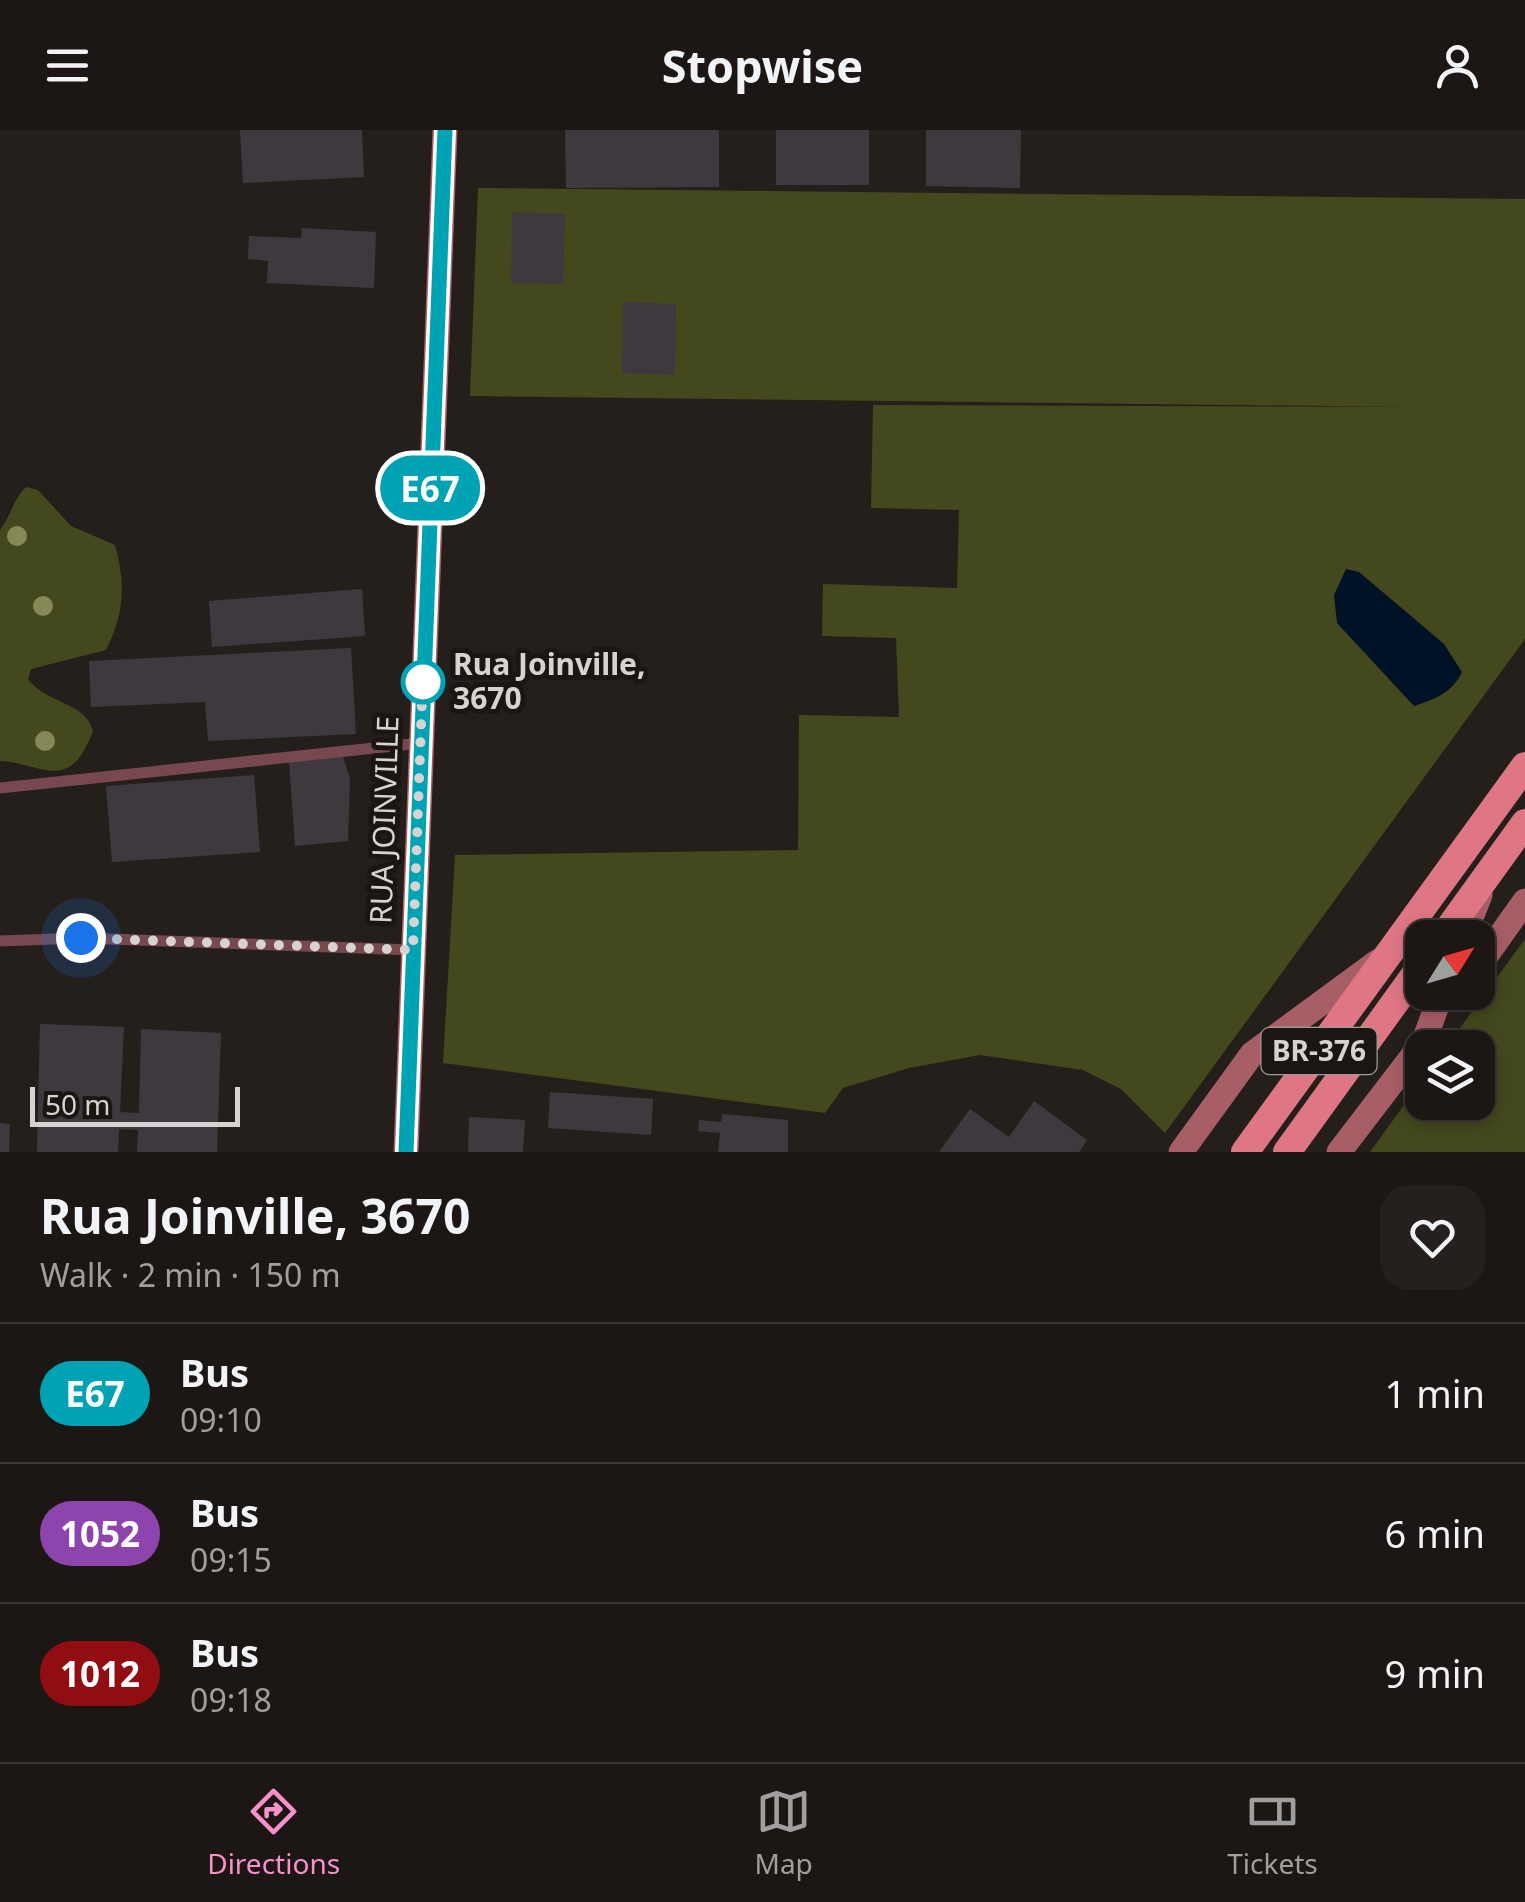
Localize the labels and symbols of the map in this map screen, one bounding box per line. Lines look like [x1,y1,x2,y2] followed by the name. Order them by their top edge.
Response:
[372,456,488,520] line badge: E67
[453,643,646,718] place label: Rua Joinville, 3670
[402,661,444,703] marker: Rua Joinville, 3670
[359,715,408,925] street label: RUA JOINVILLE
[56,913,106,963] your location
[1405,920,1495,1010] north arrow
[1262,1028,1376,1074] road number: BR-376
[30,1082,240,1126] scale bar

